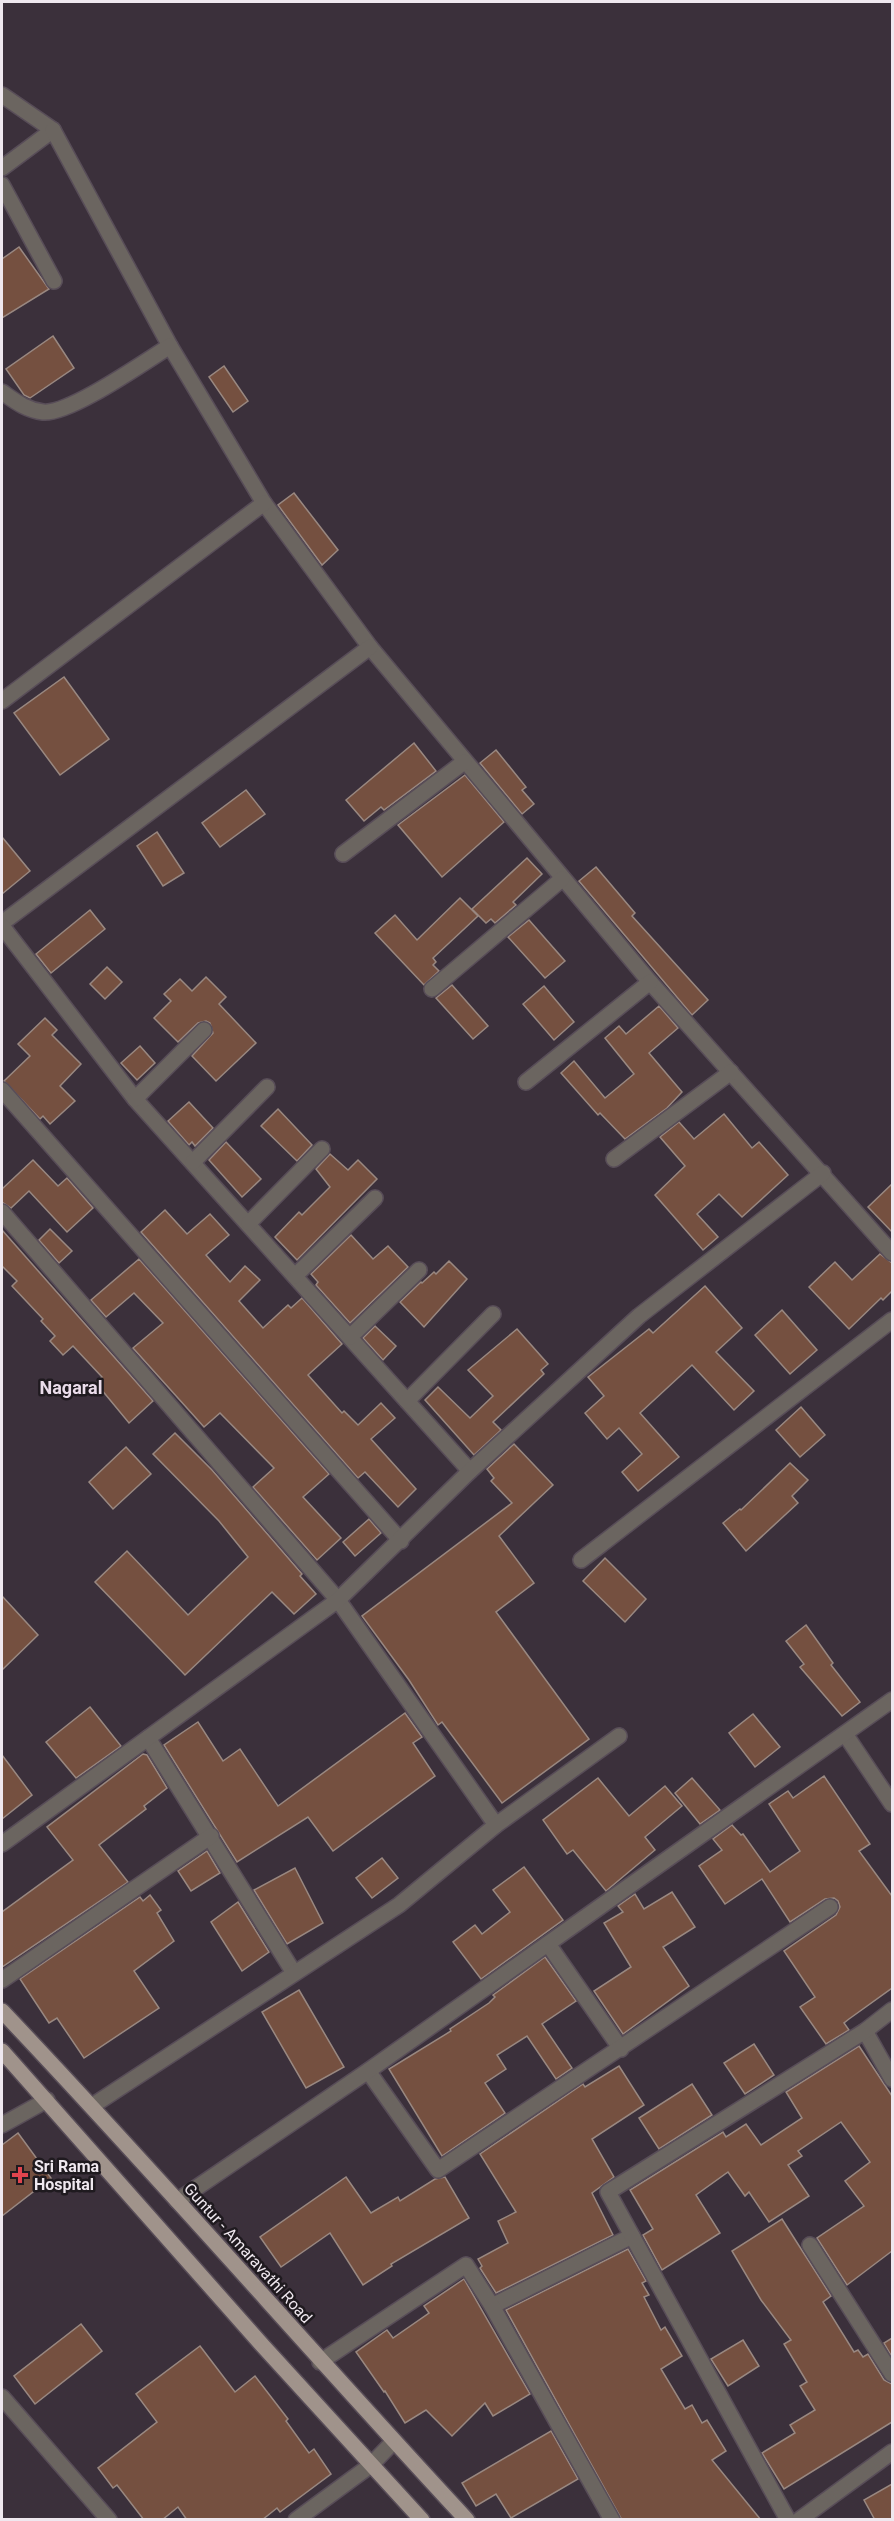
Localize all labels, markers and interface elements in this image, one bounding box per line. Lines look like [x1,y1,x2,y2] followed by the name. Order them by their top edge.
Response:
[40,1377,102,1398] district label: Nagaral
[34,2157,100,2194] place label: Sri Rama Hospital
[11,2166,29,2184] marker: Sri Rama Hospital
[180,2179,316,2327] street label: Guntur - Amaravathi Road

